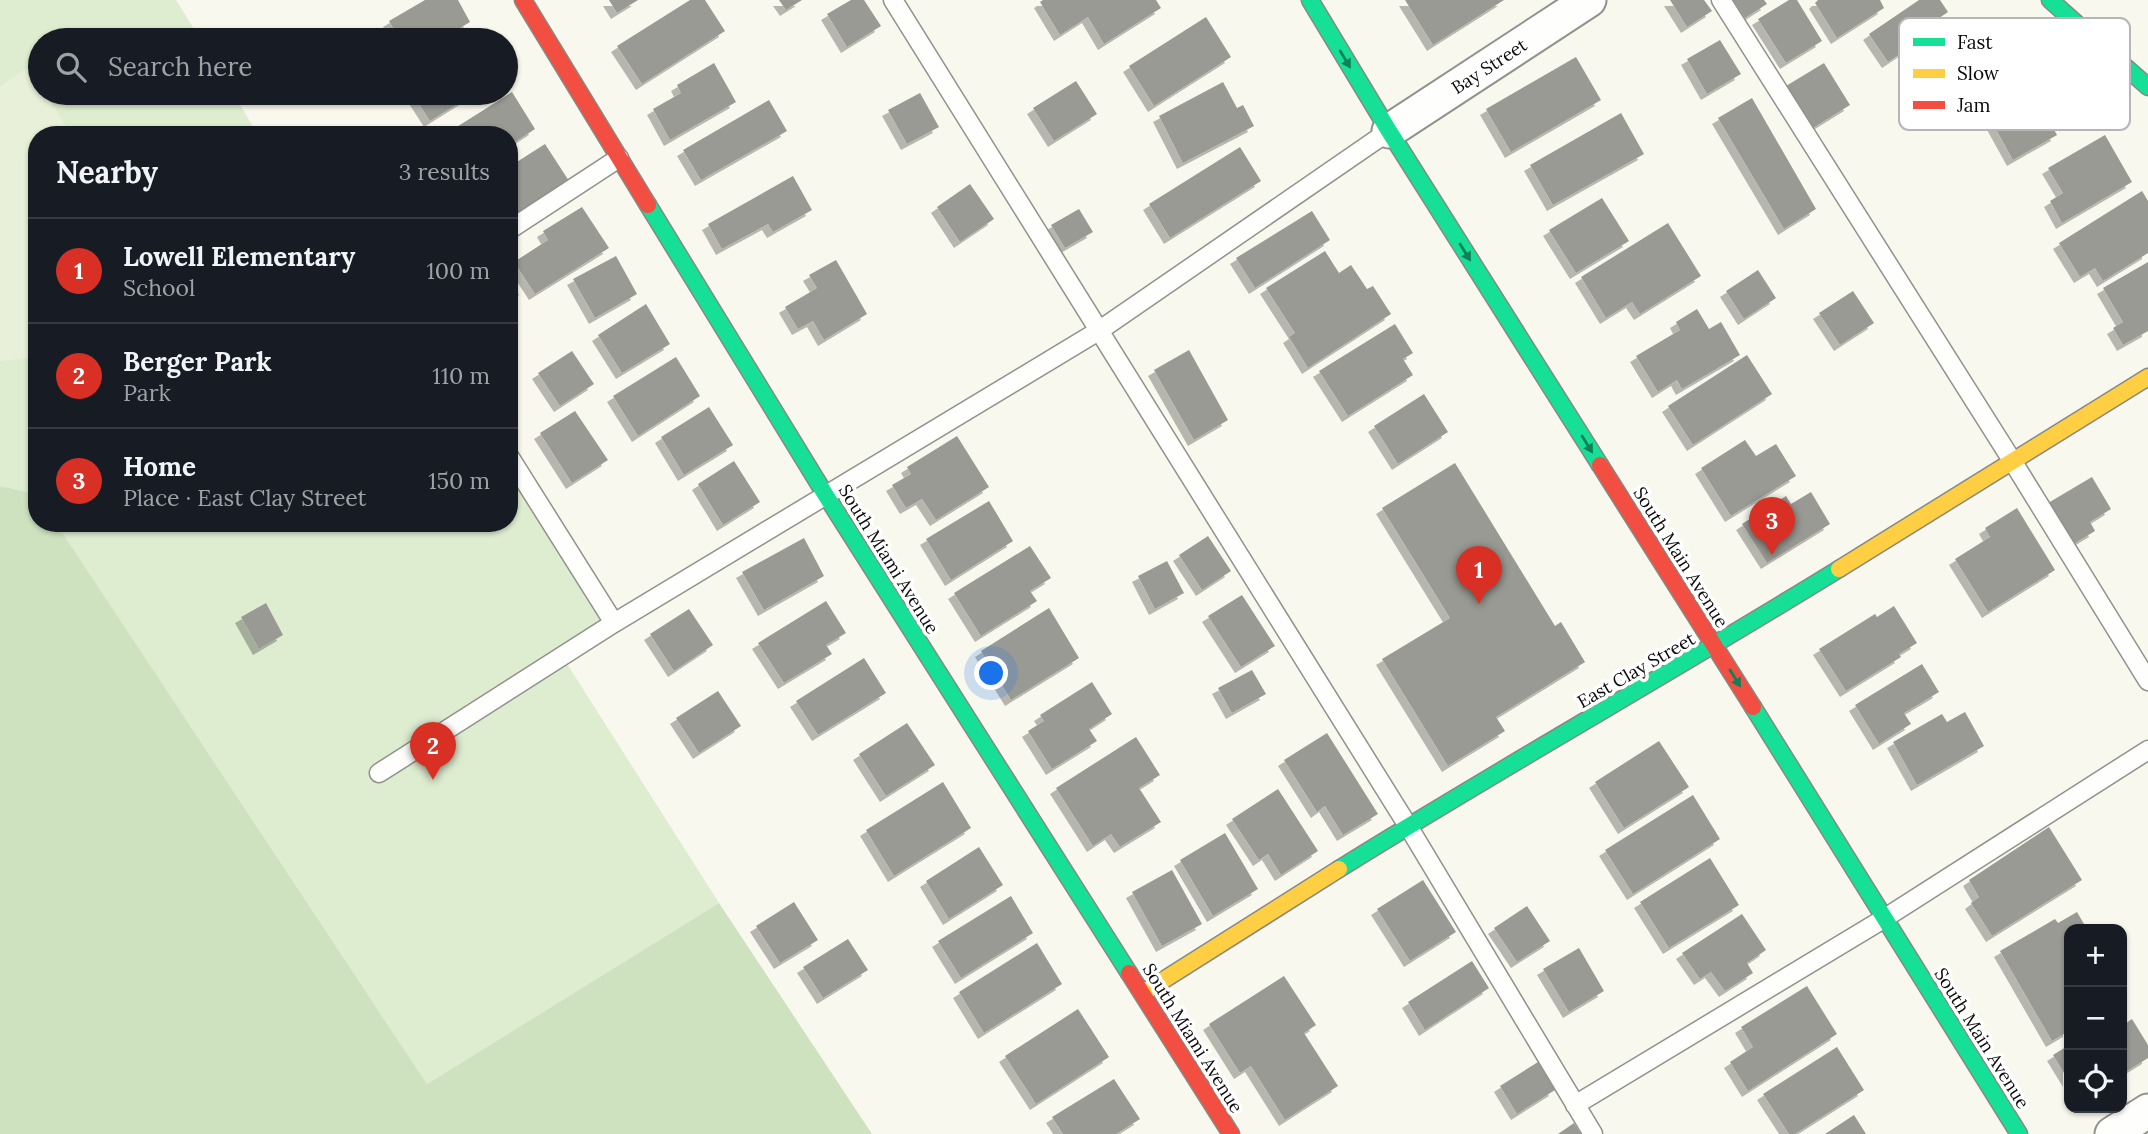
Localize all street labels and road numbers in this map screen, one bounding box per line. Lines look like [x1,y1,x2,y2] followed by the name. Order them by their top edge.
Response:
[1447,33,1531,99] street label: Bay Street
[834,480,944,638] street label: South Miami Avenue
[1628,482,1734,632] street label: South Main Avenue
[1573,627,1699,713] street label: East Clay Street
[1138,959,1248,1117] street label: South Miami Avenue
[1929,963,2035,1113] street label: South Main Avenue

